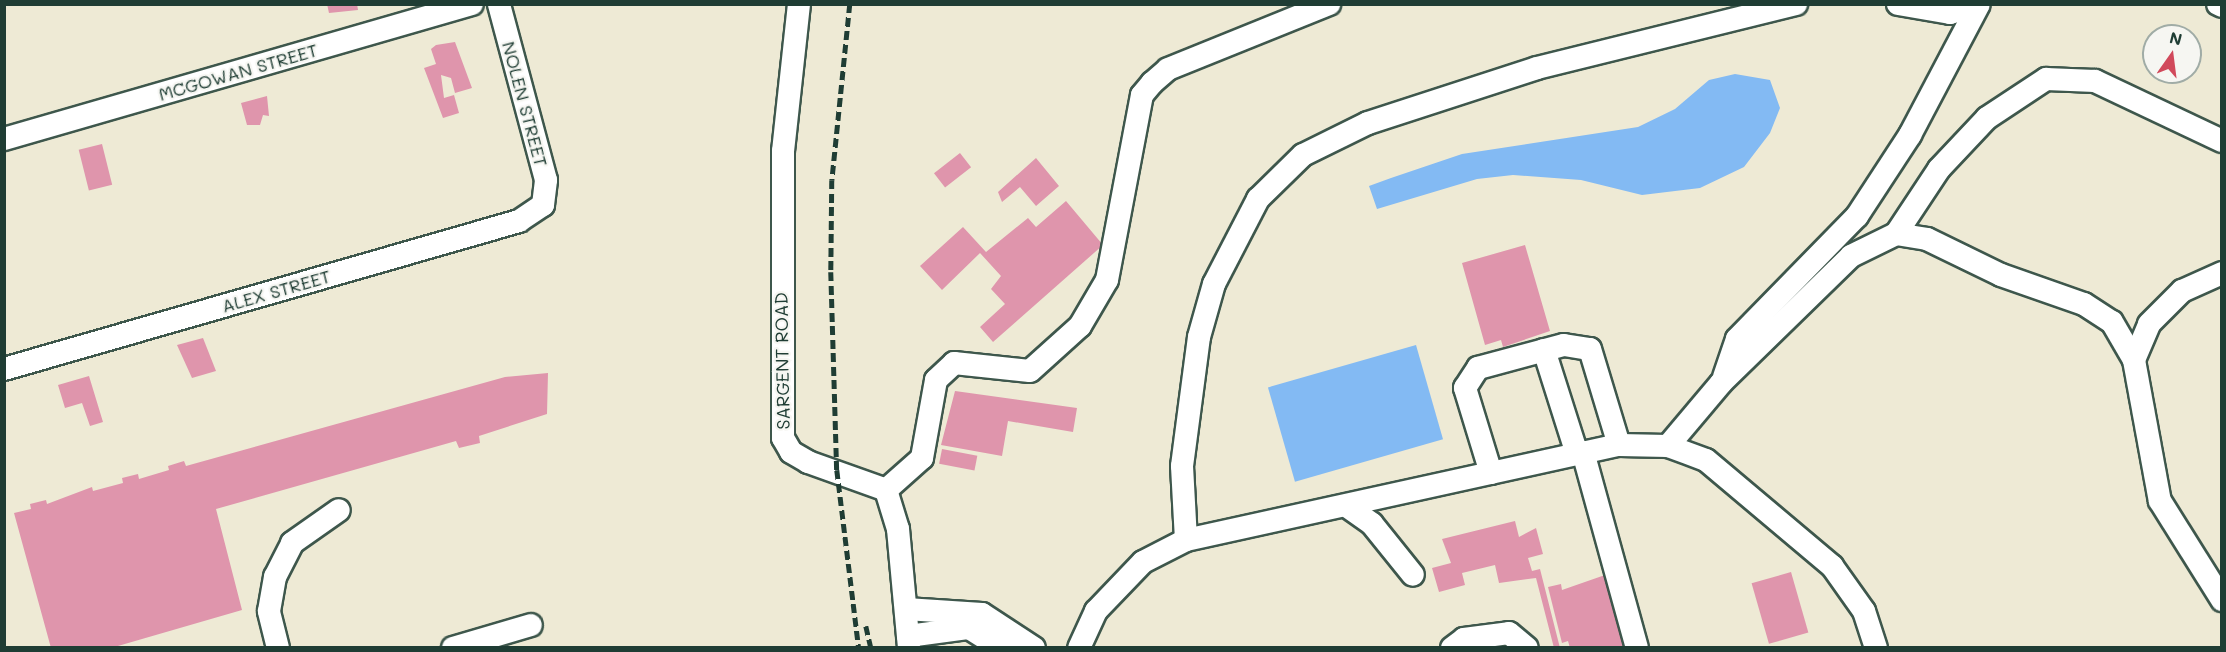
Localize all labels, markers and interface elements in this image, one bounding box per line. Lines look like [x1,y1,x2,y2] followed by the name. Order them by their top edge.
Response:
[2142,24,2202,84] north arrow
[2168,26,2184,50] text: N
[156,39,320,105] street label: MCGOWAN STREET
[498,39,552,169] street label: NOLEN STREET
[219,265,333,317] street label: ALEX STREET
[770,292,794,430] street label: SARGENT ROAD

